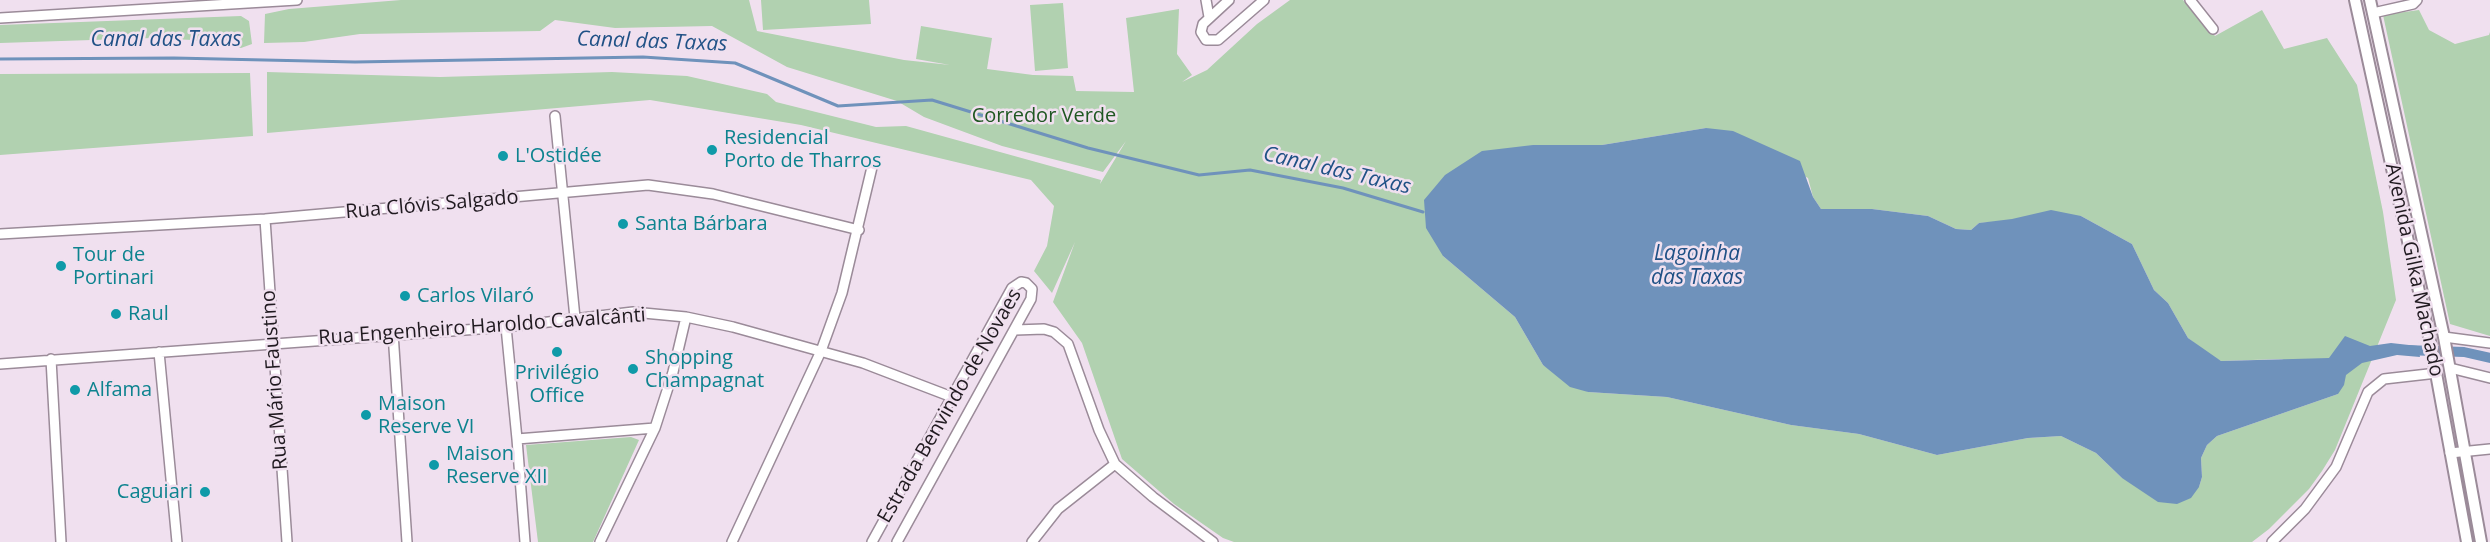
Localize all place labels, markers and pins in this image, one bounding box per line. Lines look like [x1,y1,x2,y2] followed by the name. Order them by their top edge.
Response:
[724,126,882,173] place label: Residencial Porto de Tharros
[705,143,719,157] marker: Residencial Porto de Tharros
[515,144,602,168] place label: L'Ostidée
[496,149,510,163] marker: L'Ostidée
[635,212,768,236] place label: Santa Bárbara
[616,217,630,231] marker: Santa Bárbara
[73,243,154,290] place label: Tour de Portinari
[54,259,68,273] marker: Tour de Portinari
[417,284,534,308] place label: Carlos Vilaró
[398,289,412,303] marker: Carlos Vilaró
[128,302,169,326] place label: Raul
[109,307,123,321] marker: Raul
[550,345,564,359] marker: Privilégio Office
[645,346,764,393] place label: Shopping Champagnat
[515,361,599,408] place label: Privilégio Office
[626,362,640,376] marker: Shopping Champagnat
[87,378,152,402] place label: Alfama
[68,383,82,397] marker: Alfama
[378,392,474,439] place label: Maison Reserve VI
[359,408,373,422] marker: Maison Reserve VI
[446,442,548,489] place label: Maison Reserve XII
[427,458,441,472] marker: Maison Reserve XII
[117,480,193,504] place label: Caguiari
[198,485,212,499] marker: Caguiari

